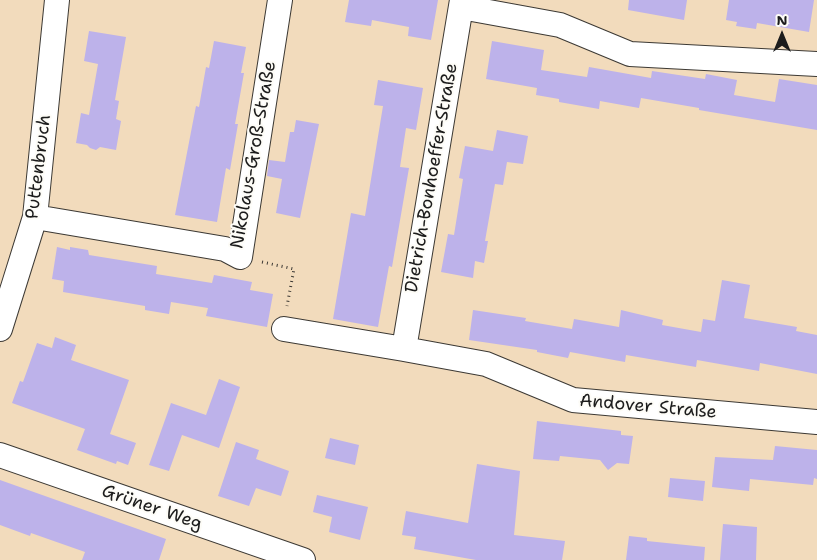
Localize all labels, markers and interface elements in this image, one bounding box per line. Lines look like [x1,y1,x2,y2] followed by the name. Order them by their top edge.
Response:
[757,10,807,60] north arrow
[776,11,788,29] text: N
[227,59,281,251] street label: Nikolaus-Groß-Straße
[401,61,463,295] street label: Dietrich-Bonhoeffer-Straße
[22,114,56,220] street label: Puttenbruch
[578,390,718,424] street label: Andover Straße
[99,481,205,535] street label: Grüner Weg

